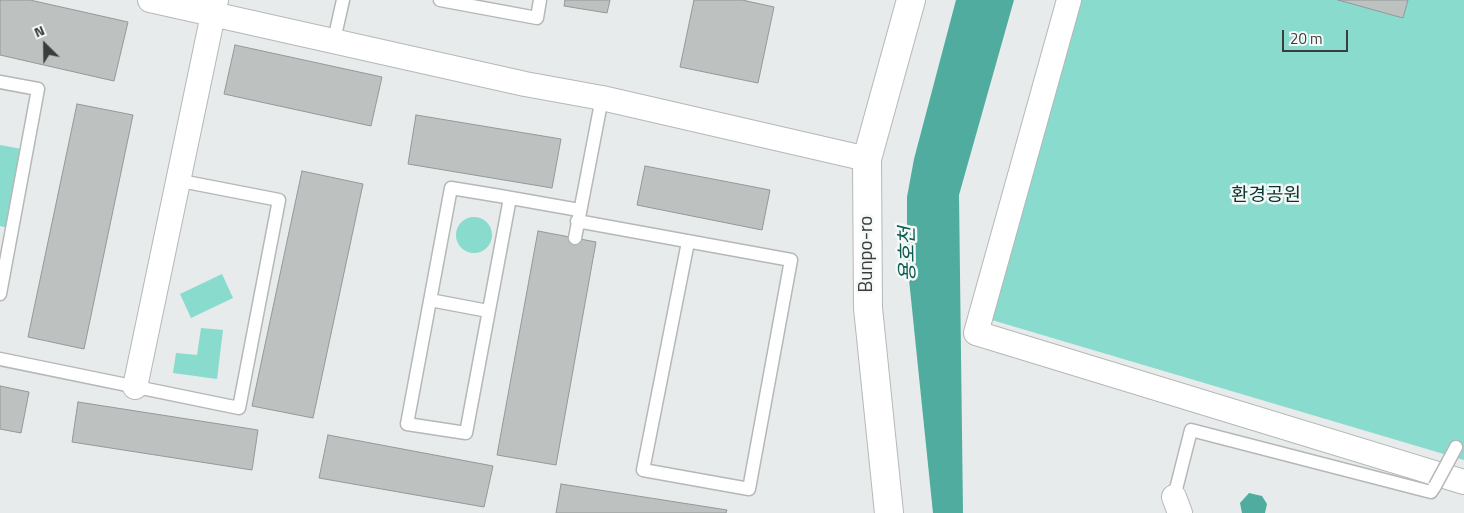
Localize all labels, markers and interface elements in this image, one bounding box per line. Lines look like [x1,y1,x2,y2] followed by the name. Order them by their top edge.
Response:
[30,19,48,42] text: N
[20,20,70,70] north arrow
[1284,20,1350,52] scale bar
[1290,27,1323,50] text: 20 m
[1231,185,1301,207] park label: 환경공원
[856,216,878,292] street label: Bunpo-ro
[897,226,921,282] water label: 용호천

